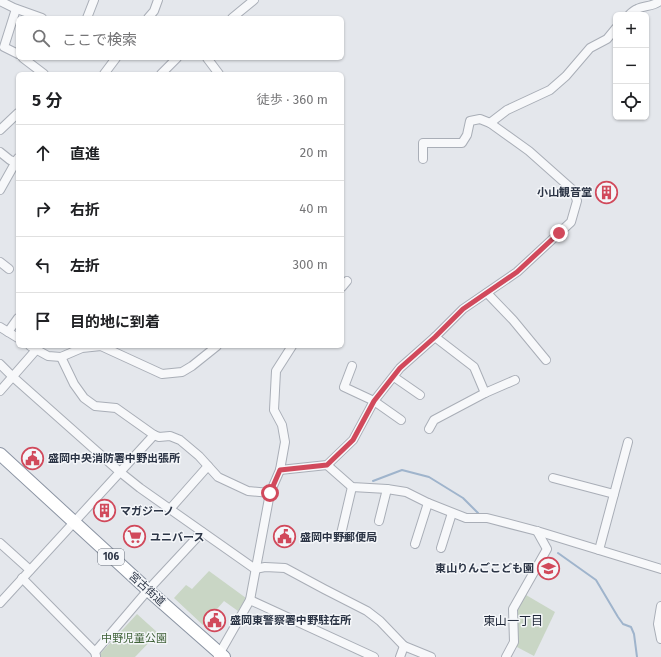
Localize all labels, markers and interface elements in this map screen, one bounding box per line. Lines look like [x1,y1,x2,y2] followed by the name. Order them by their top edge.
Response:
[613,12,649,120] map controls
[613,12,649,48] button: +
[16,16,344,60] search box
[30,27,52,49] icon: search
[62,31,137,49] text: ここで検索
[613,48,649,84] button: −
[613,84,649,120] button: locate
[32,90,62,111] text: 5 分
[257,92,328,107] text: 徒歩 · 360 m
[32,142,54,164] icon: ahead
[70,145,100,163] text: 直進
[300,145,328,160] text: 20 m
[594,179,620,205] building icon: 小山観音堂
[537,186,592,199] place label: 小山観音堂
[32,198,54,220] icon: right
[70,201,100,219] text: 右折
[299,201,328,216] text: 40 m
[550,224,568,242] route end
[32,254,54,276] icon: left
[70,257,100,275] text: 左折
[292,257,328,272] text: 300 m
[32,310,54,332] icon: arrive
[70,313,160,331] text: 目的地に到着
[19,445,45,471] public building icon: 盛岡中央消防署中野出張所
[48,452,180,465] place label: 盛岡中央消防署中野出張所
[261,484,279,502] route start
[91,498,117,524] building icon: マガジーノ
[120,505,174,518] place label: マガジーノ
[122,524,148,550] supermarket icon: ユニバース
[271,524,297,550] public building icon: 盛岡中野郵便局
[150,531,204,544] place label: ユニバース
[300,531,377,544] place label: 盛岡中野郵便局
[98,549,124,565] road number: 106
[536,555,562,581] school or university icon: 東山りんごこども園
[435,562,534,575] place label: 東山りんごこども園
[126,569,168,609] street label: 宮古街道
[201,607,227,633] public building icon: 盛岡東警察署中野駐在所
[230,614,351,627] place label: 盛岡東警察署中野駐在所
[483,614,543,628] district label: 東山一丁目
[101,632,167,645] park label: 中野児童公園

